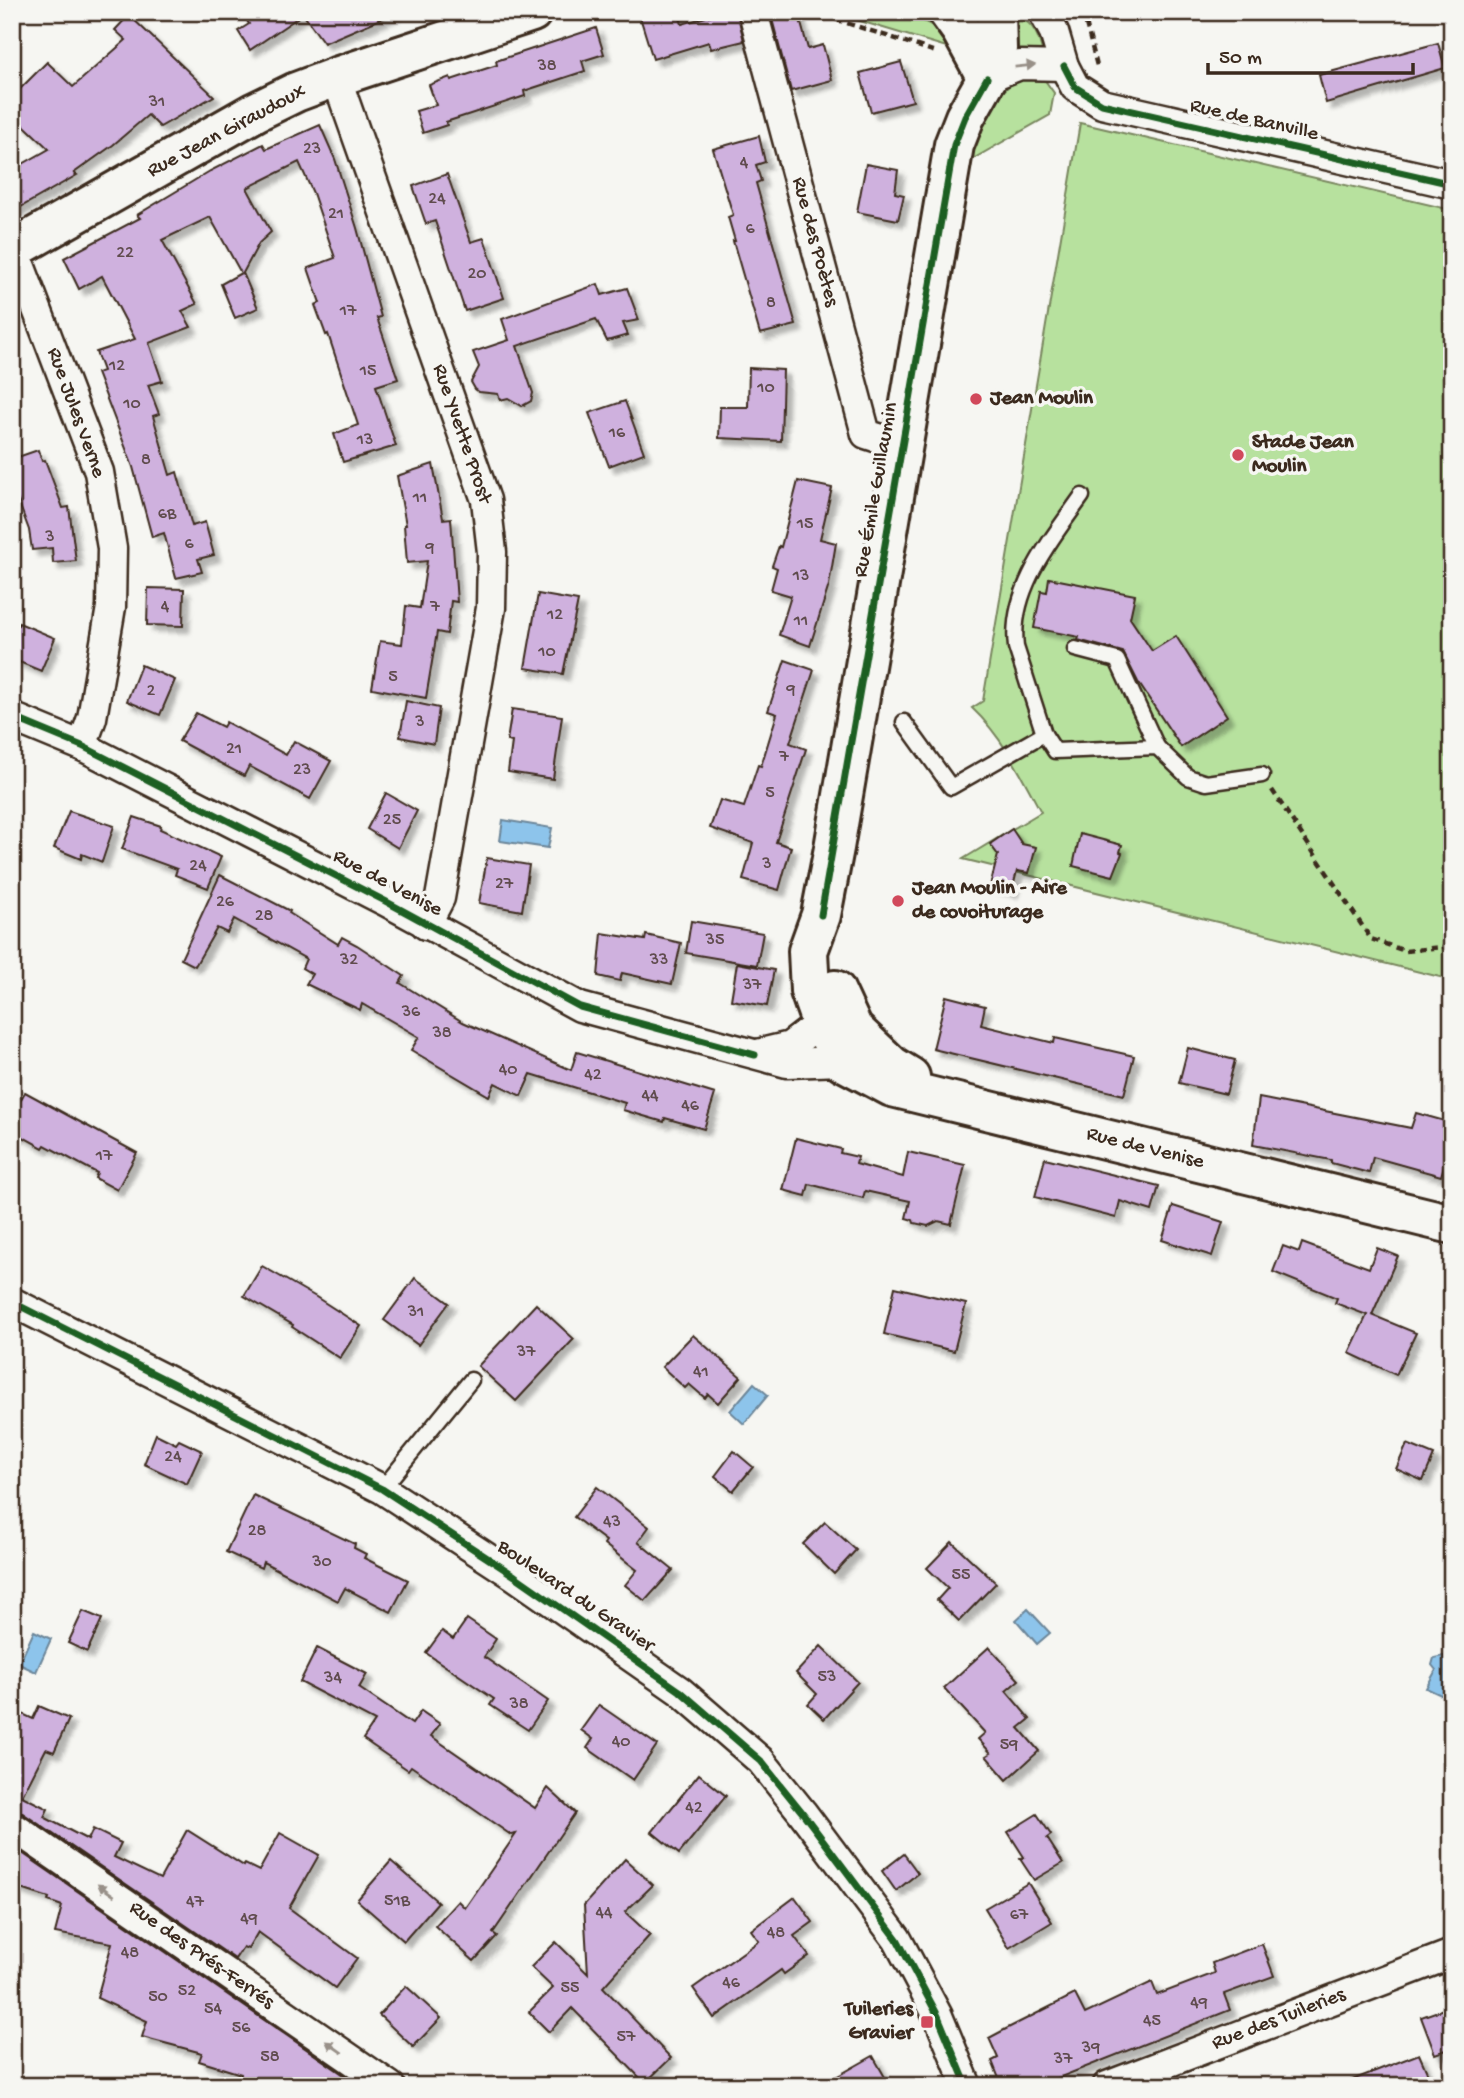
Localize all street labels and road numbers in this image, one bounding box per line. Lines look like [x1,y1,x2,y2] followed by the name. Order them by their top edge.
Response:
[143,80,311,184] street label: Rue Jean Giraudoux
[1187,94,1322,148] street label: Rue de Banville
[785,175,844,311] street label: Rue des Poètes
[40,345,110,483] street label: Rue Jules Verne
[425,361,497,509] street label: Rue Yvette Prost
[849,400,905,580] street label: Rue Émile Guillaumin
[328,845,447,924] street label: Rue de Venise
[1084,1122,1208,1176] street label: Rue de Venise
[491,1535,660,1660] street label: Boulevard du Gravier
[123,1897,280,2016] street label: Rue des Prés-Ferrés
[1209,1983,1350,2057] street label: Rue des Tuileries

